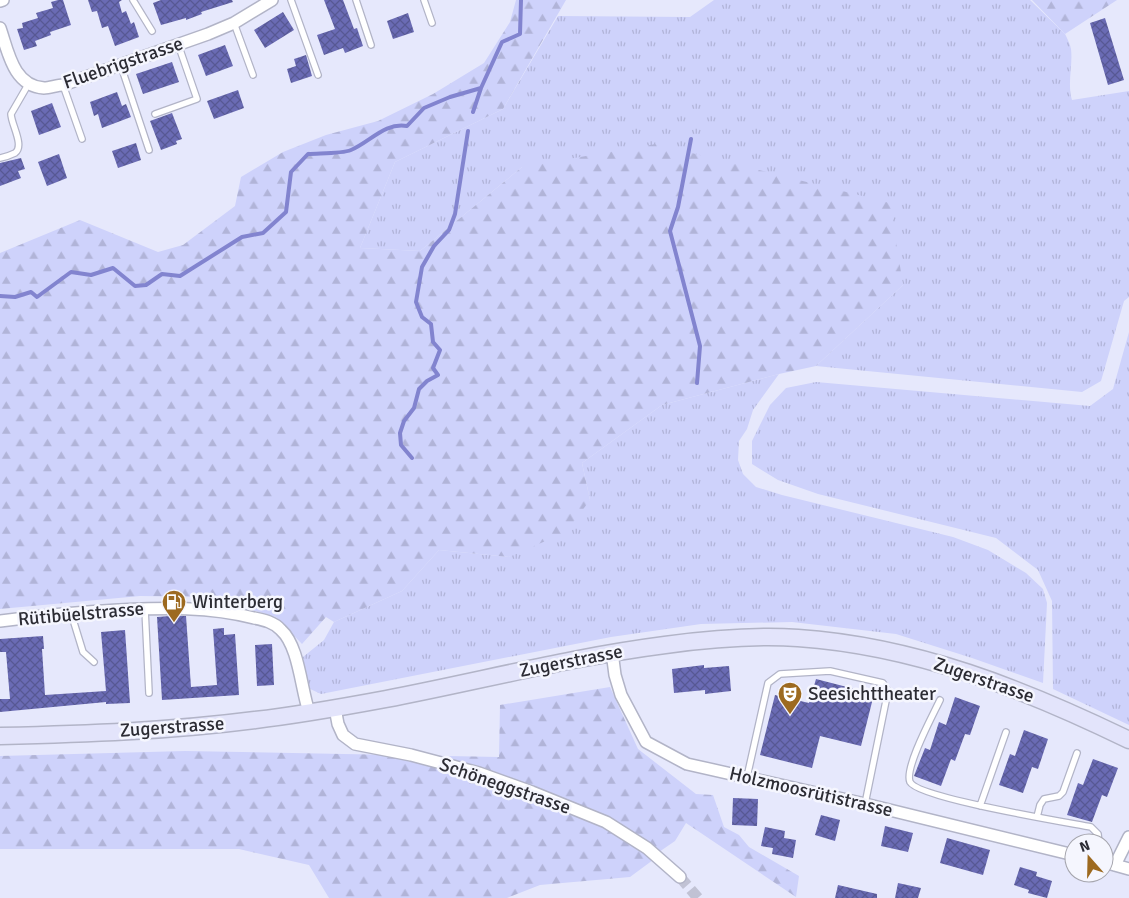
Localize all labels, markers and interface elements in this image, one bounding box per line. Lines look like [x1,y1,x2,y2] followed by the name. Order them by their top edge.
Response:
[60,31,186,95] street label: Fluebrigstrasse
[161,589,187,623] fuel station icon: Winterberg
[192,590,283,614] place label: Winterberg
[17,597,145,631] street label: Rütibüelstrasse
[517,639,625,683] street label: Zugerstrasse
[931,652,1037,708] street label: Zugerstrasse
[777,681,803,715] theatre icon: Seesichttheater
[808,682,936,706] place label: Seesichttheater
[119,711,225,743] street label: Zugerstrasse
[436,752,574,820] street label: Schöneggstrasse
[727,761,895,823] street label: Holzmoosrütistrasse
[1064,833,1114,883] north arrow
[1077,837,1092,856] text: N

